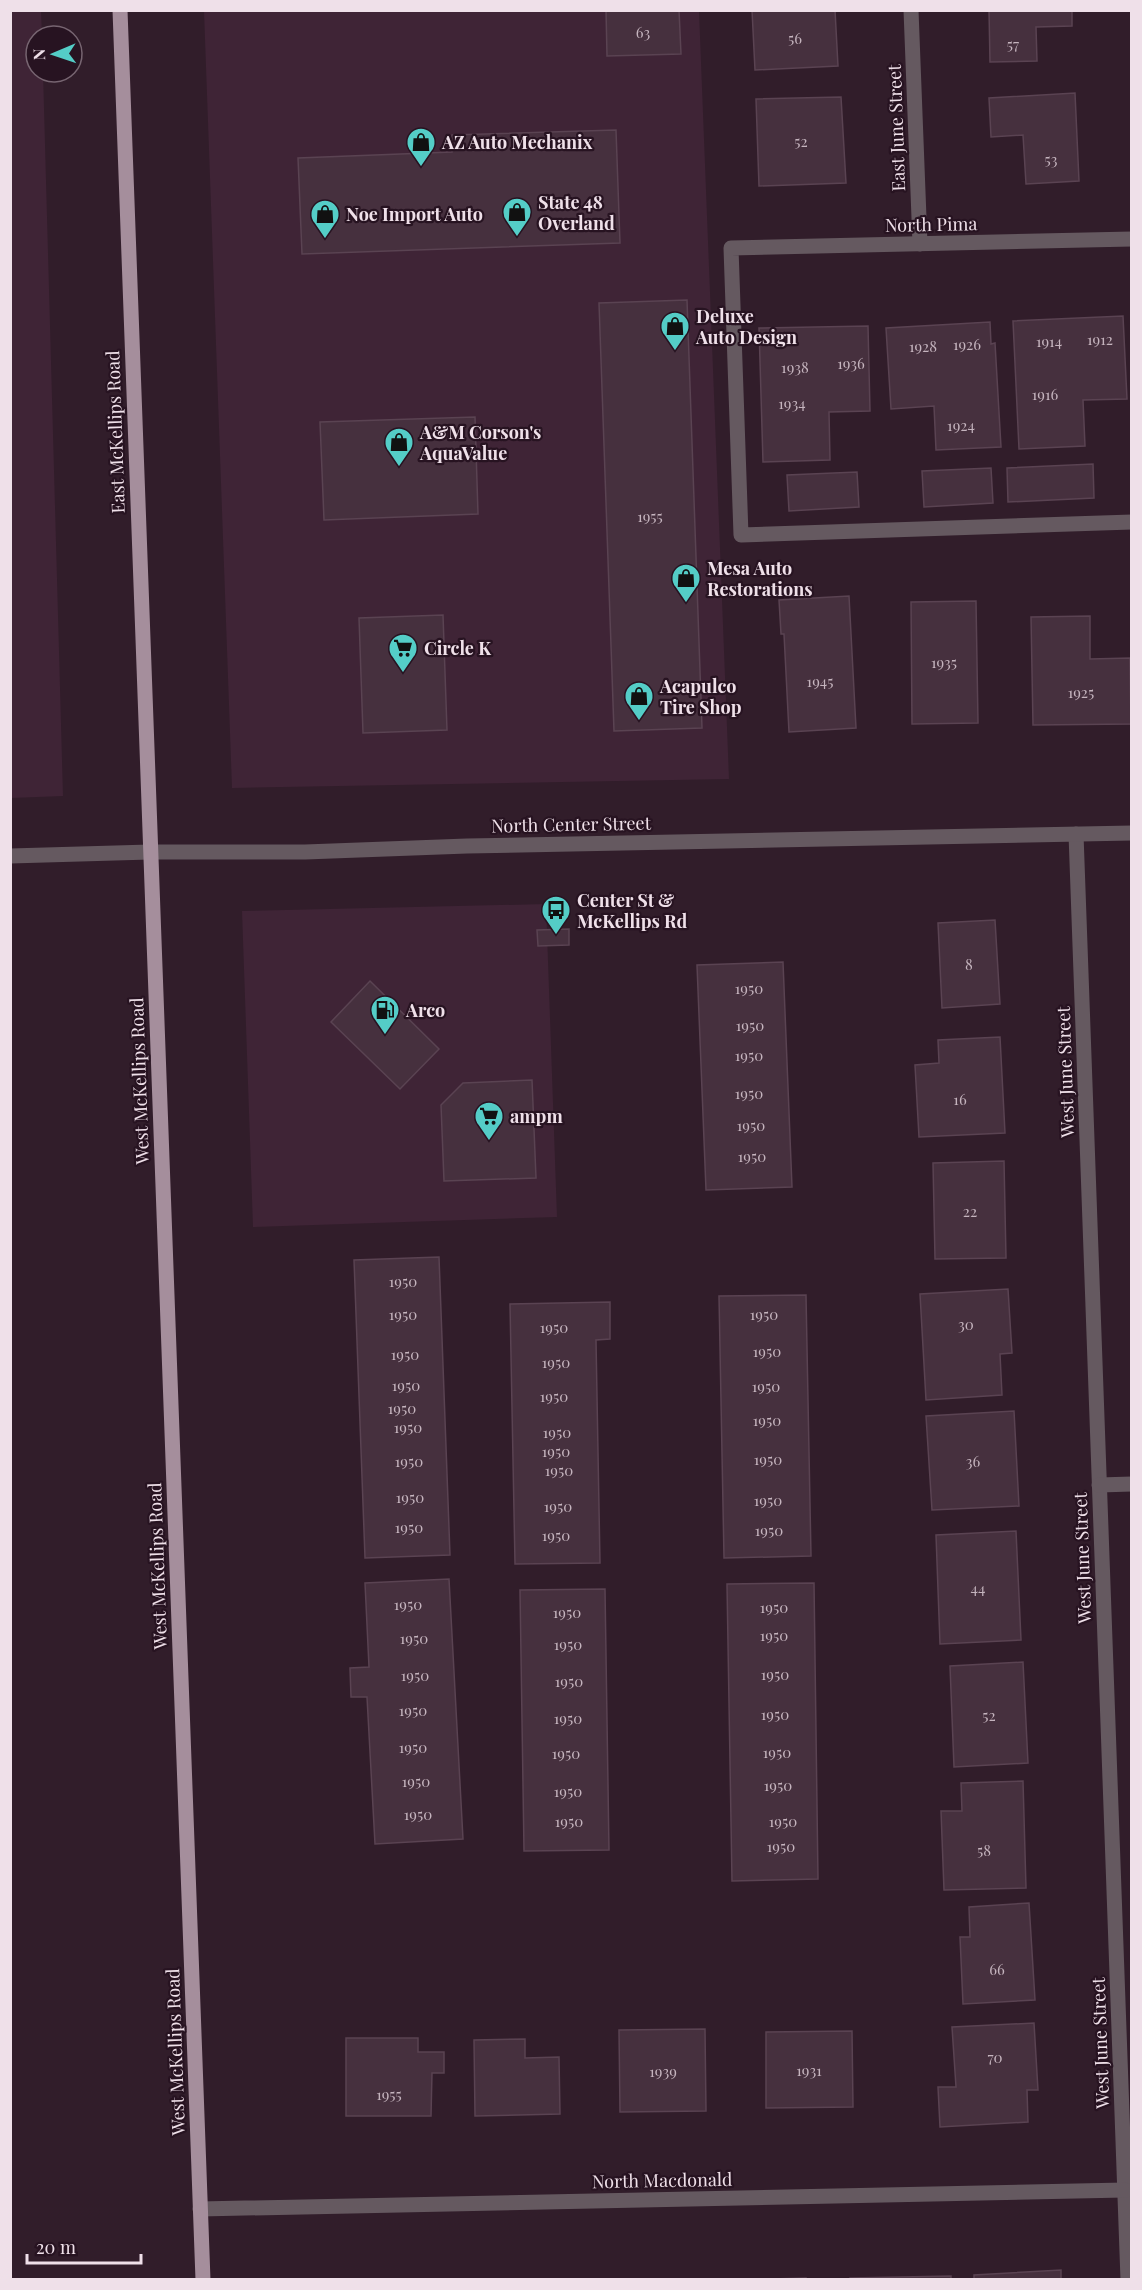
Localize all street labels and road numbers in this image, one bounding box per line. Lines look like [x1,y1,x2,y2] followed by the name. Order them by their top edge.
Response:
[882,63,910,192] street label: East June Street
[885,211,977,237] street label: North Pima
[100,350,130,514] street label: East McKellips Road
[491,811,652,837] street label: North Center Street
[124,996,154,1166] street label: West McKellips Road
[1051,1005,1079,1139] street label: West June Street
[142,1481,172,1651] street label: West McKellips Road
[1068,1491,1096,1625] street label: West June Street
[160,1967,190,2137] street label: West McKellips Road
[1086,1976,1114,2110] street label: West June Street
[592,2167,733,2193] street label: North Macdonald

